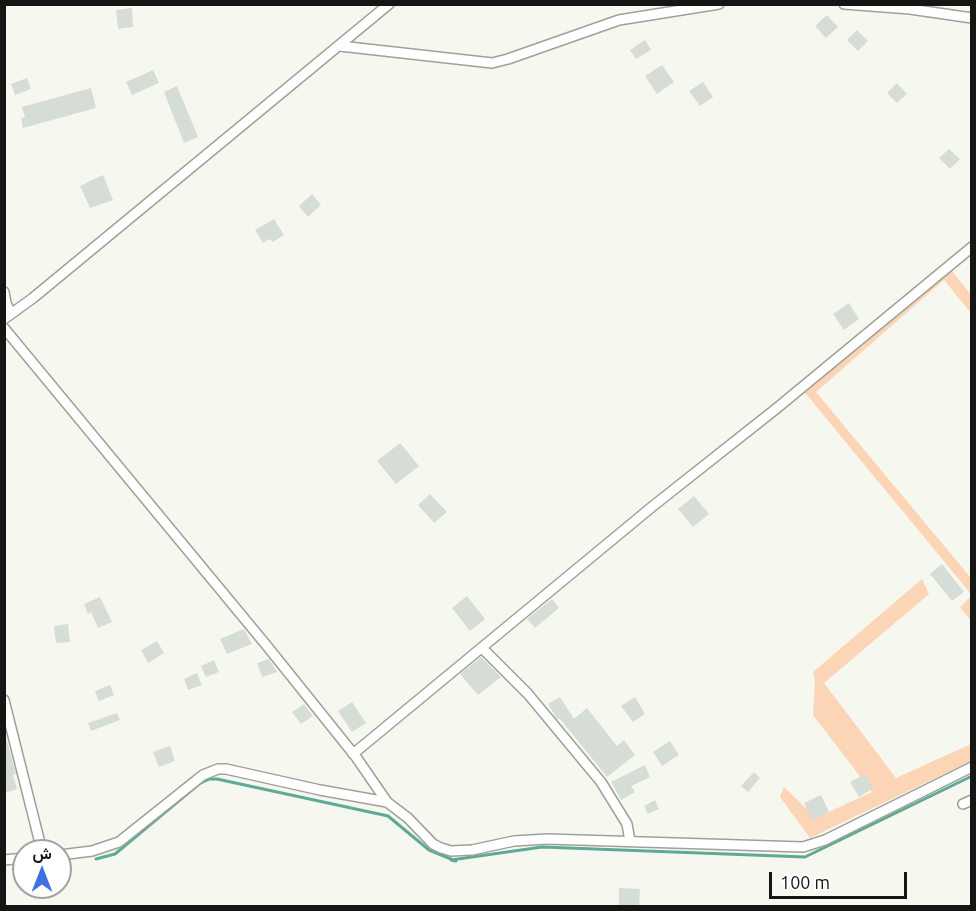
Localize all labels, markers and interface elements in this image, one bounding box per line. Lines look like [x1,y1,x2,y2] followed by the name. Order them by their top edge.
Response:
[12,839,72,899] north arrow
[32,844,52,862] text: ش
[772,860,910,898] scale bar
[780,872,830,892] text: 100 m

